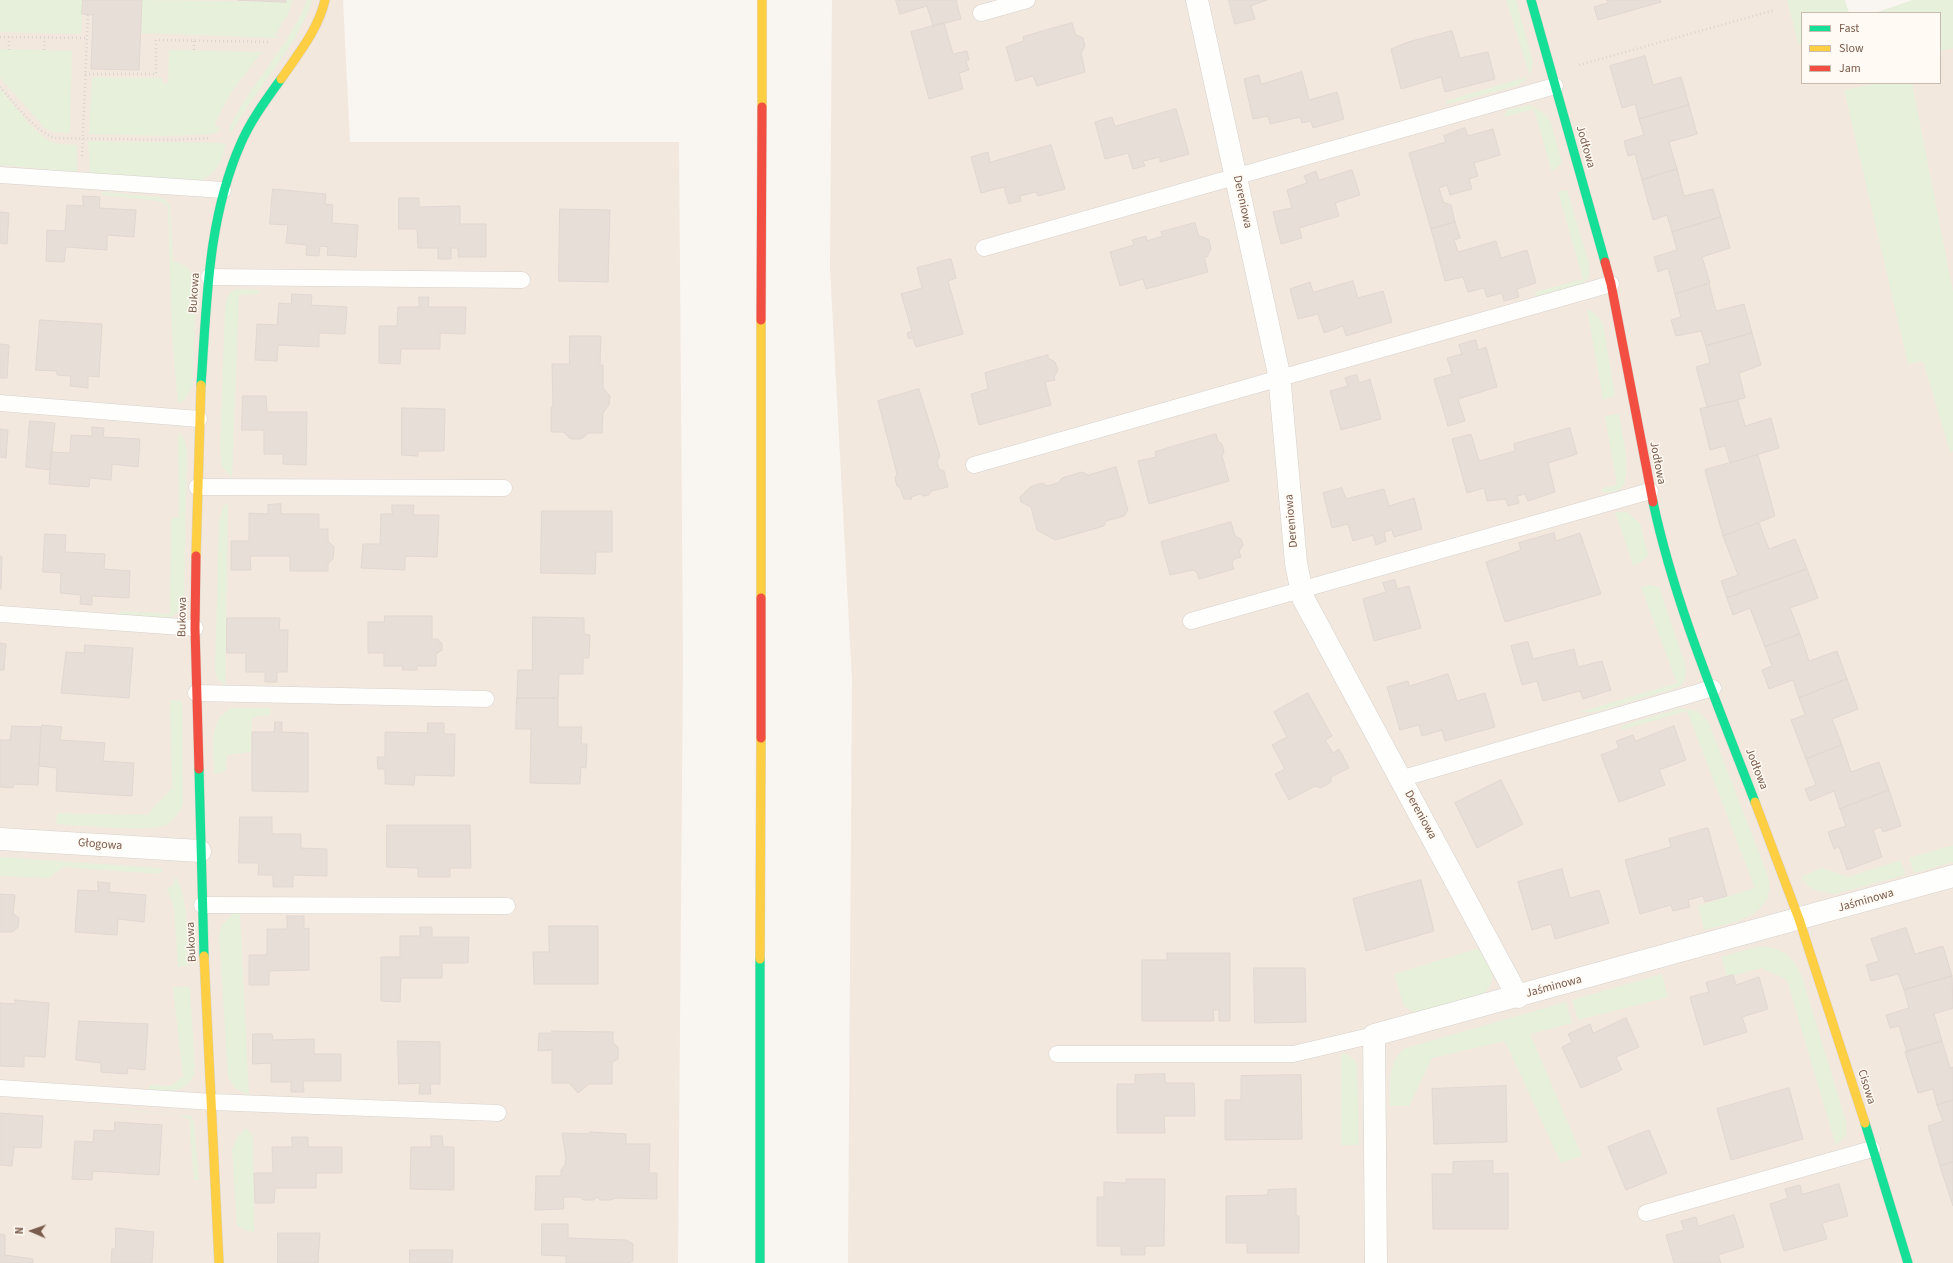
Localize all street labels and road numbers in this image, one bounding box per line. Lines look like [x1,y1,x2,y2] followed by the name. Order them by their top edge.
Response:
[1572,124,1598,170] street label: Jodłowa
[1229,174,1255,230] street label: Dereniowa
[186,272,204,314] street label: Bukowa
[1646,440,1668,486] street label: Jodłowa
[1282,494,1302,548] street label: Dereniowa
[175,597,191,637] street label: Bukowa
[1741,746,1771,792] street label: Jodłowa
[1401,788,1439,842] street label: Dereniowa
[77,836,123,854] street label: Głogowa
[1836,886,1896,916] street label: Jaśminowa
[184,921,200,963] street label: Bukowa
[1524,973,1584,1001] street label: Jaśminowa
[1854,1068,1878,1106] street label: Cisowa

